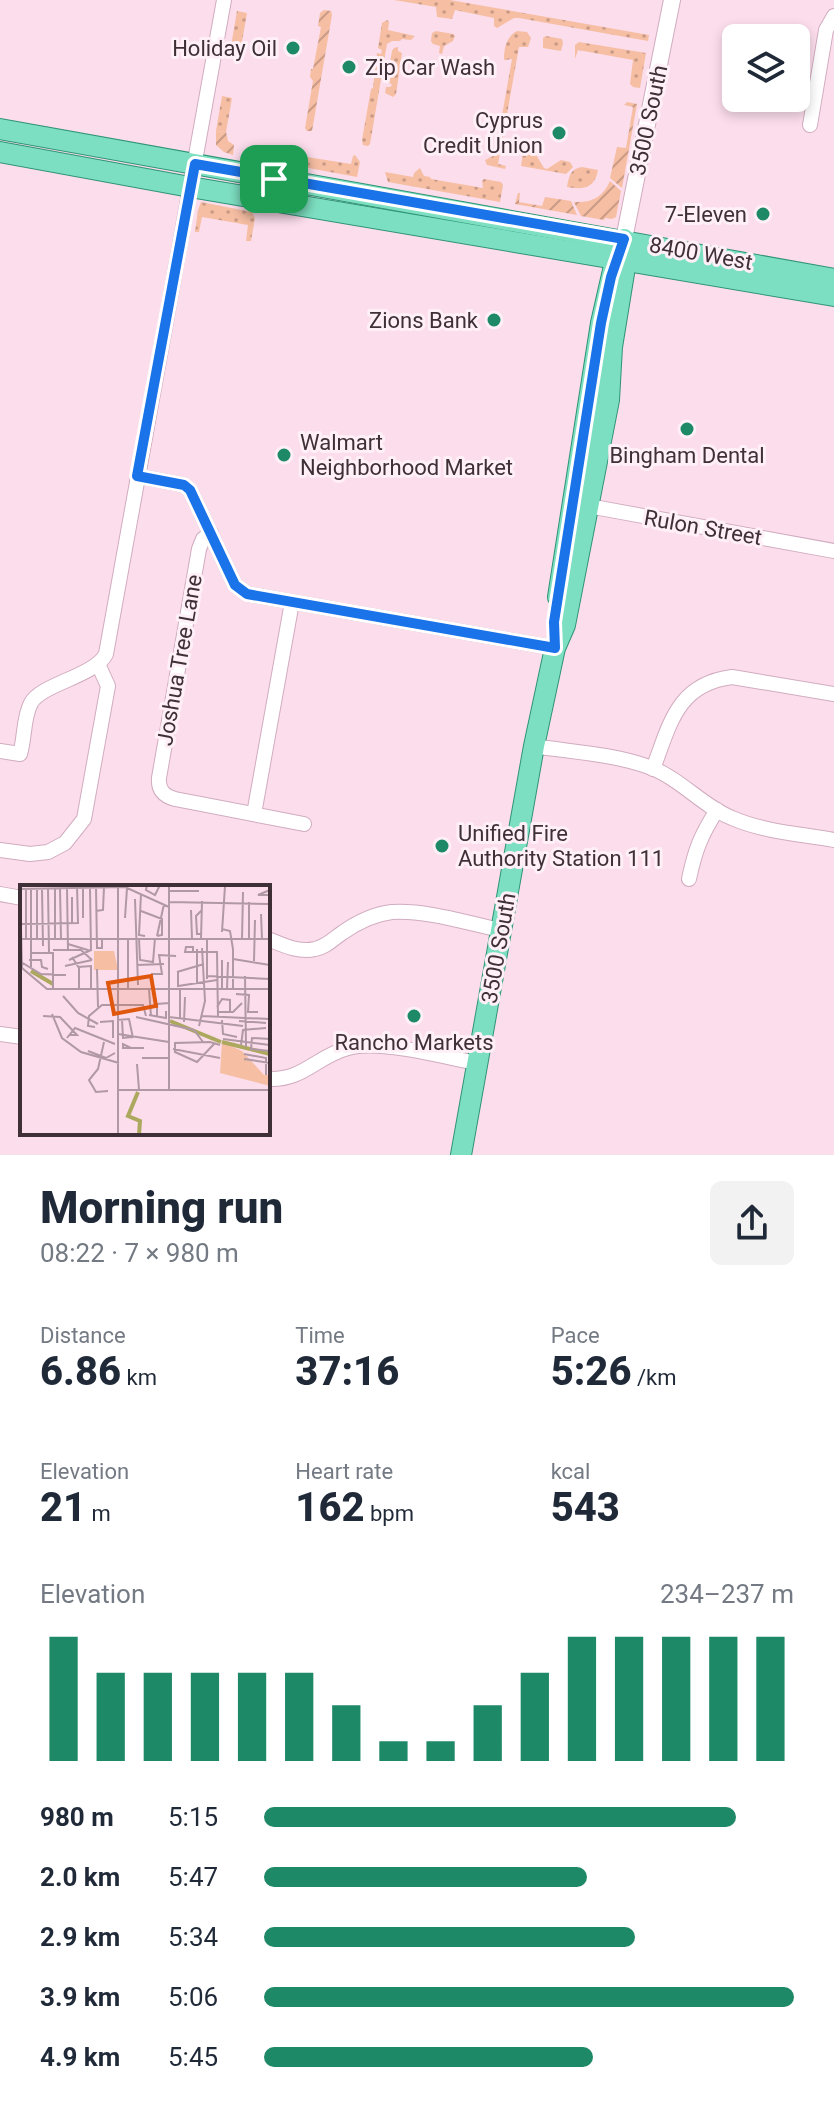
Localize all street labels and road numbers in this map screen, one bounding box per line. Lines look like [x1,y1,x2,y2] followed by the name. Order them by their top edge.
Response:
[625,63,672,177] street label: 3500 South
[647,232,754,275] street label: 8400 West
[642,505,764,550] street label: Rulon Street
[152,573,207,748] street label: Joshua Tree Lane
[476,891,521,1005] street label: 3500 South

